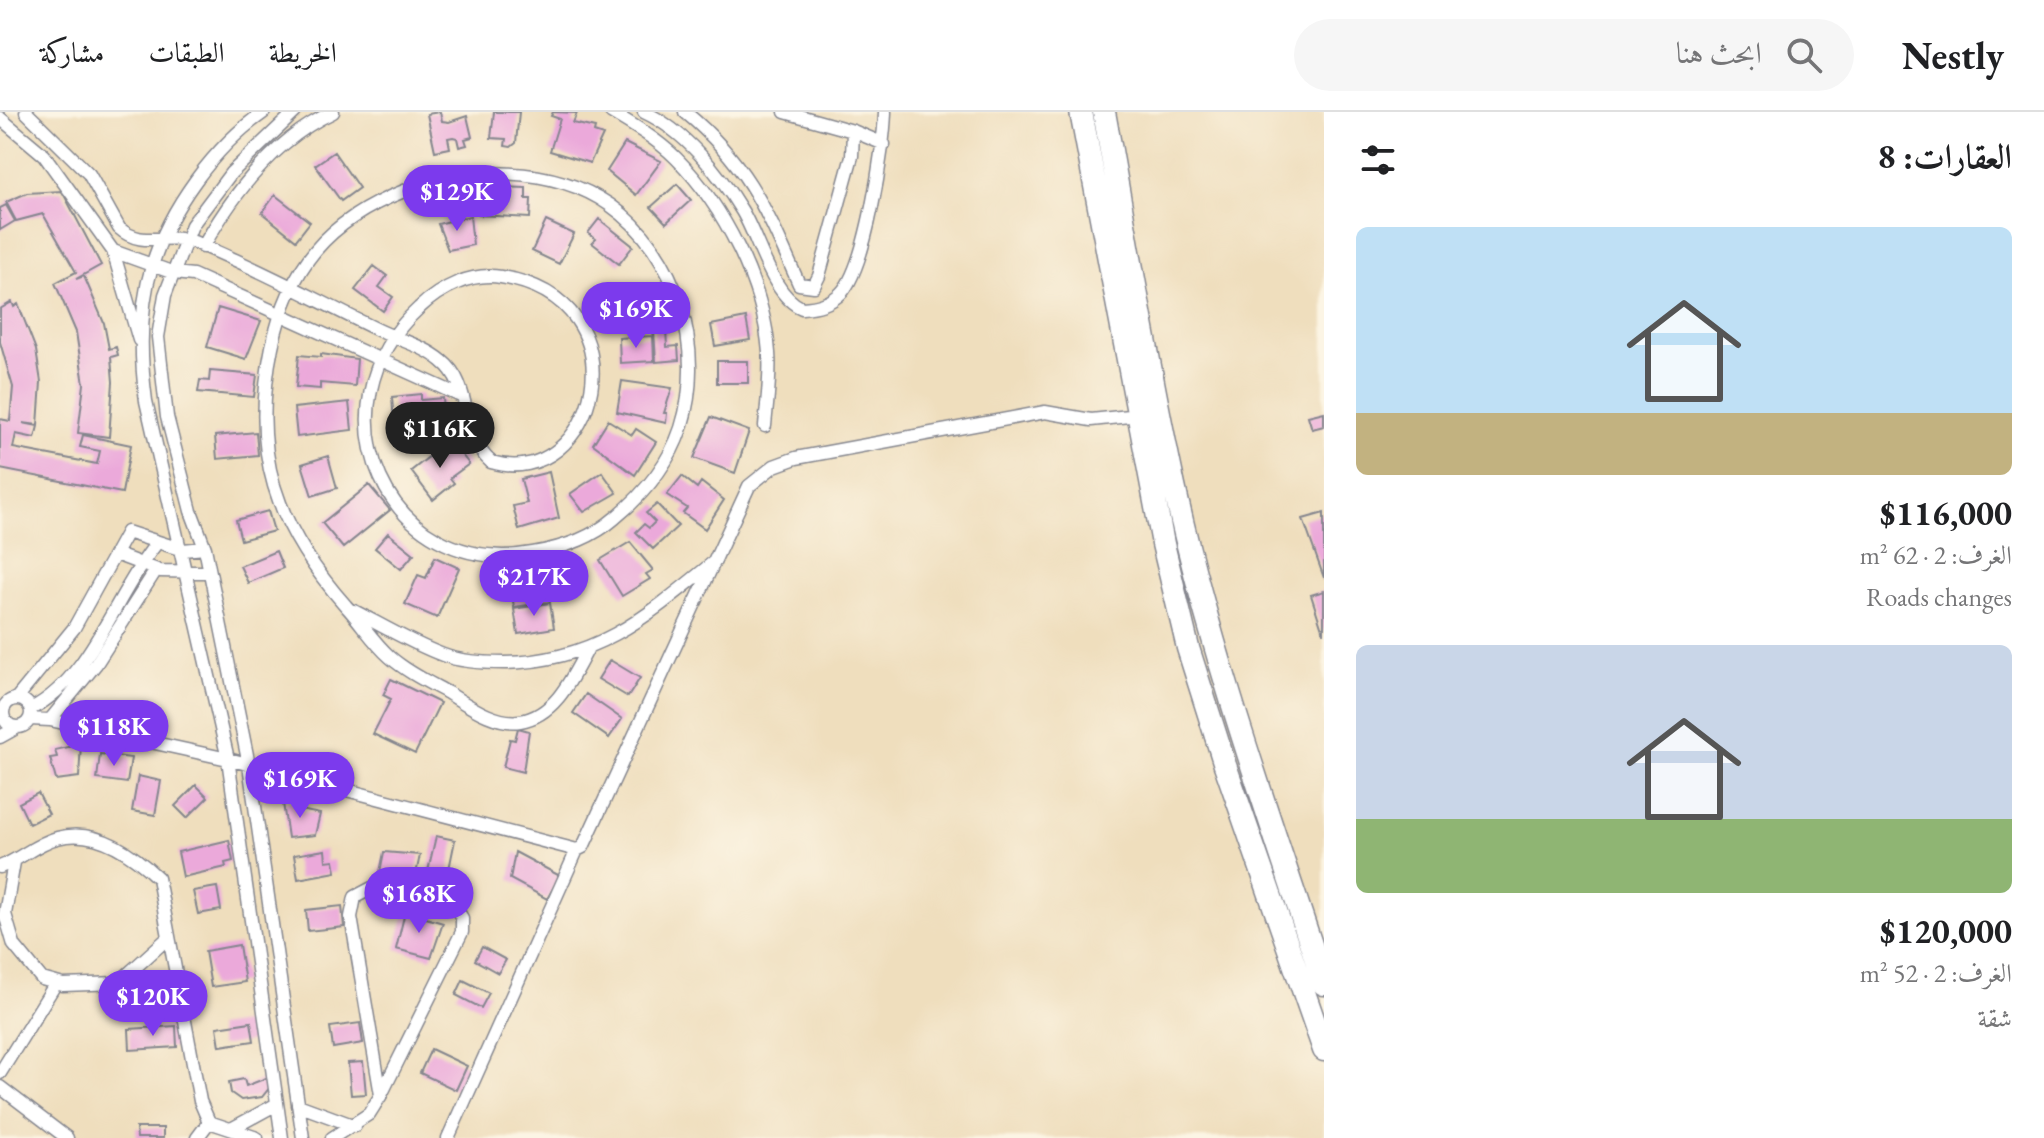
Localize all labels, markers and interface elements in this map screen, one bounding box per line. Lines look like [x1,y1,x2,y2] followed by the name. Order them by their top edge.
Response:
[1294,19,1854,91] search box
[1902,31,2004,80] text: Nestly
[1676,33,1762,72] text: ابحث هنا
[1782,33,1826,77] icon: search
[40,34,104,70] text: مشاركة
[148,34,225,70] text: الطبقات
[269,34,337,70] text: الخريطة
[1878,134,2012,178] text: العقارات: 8
[1356,138,1400,182] icon: filters
[401,165,513,233] pin: $129K
[420,174,494,208] text: $129K
[1612,279,1756,423] icon: home
[580,282,692,350] pin: $169K
[599,291,673,325] text: $169K
[384,402,496,470] pin: $116K
[403,411,477,445] text: $116K
[1880,491,2012,535] text: $116,000
[1860,538,2012,572] text: الغرف: 2 · 62 m²
[478,550,590,618] pin: $217K
[497,559,571,593] text: $217K
[1866,580,2012,614] text: Roads changes
[1612,697,1756,841] icon: home
[58,700,170,768] pin: $118K
[77,709,151,743] text: $118K
[244,752,356,820] pin: $169K
[263,761,337,795] text: $169K
[363,867,475,935] pin: $168K
[382,876,456,910] text: $168K
[1880,909,2012,953] text: $120,000
[1860,956,2012,990] text: الغرف: 2 · 52 m²
[97,970,209,1038] pin: $120K
[116,979,190,1013] text: $120K
[1978,1001,2012,1035] text: شقة

